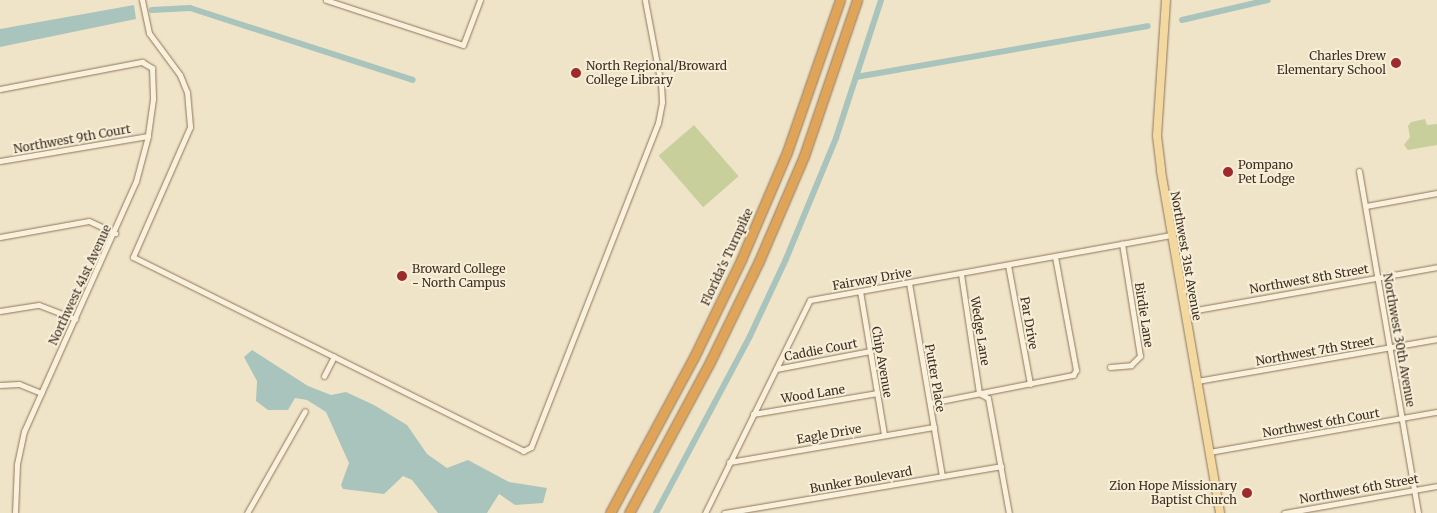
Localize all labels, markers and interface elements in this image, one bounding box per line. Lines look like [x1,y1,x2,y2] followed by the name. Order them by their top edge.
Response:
[1277,49,1386,77] place label: Charles Drew Elementary School
[1390,57,1402,69] marker: Charles Drew Elementary School
[586,59,727,87] place label: North Regional/Broward College Library
[570,67,582,79] marker: North Regional/Broward College Library
[12,122,132,156] street label: Northwest 9th Court
[1238,158,1295,186] place label: Pompano Pet Lodge
[1222,166,1234,178] marker: Pompano Pet Lodge
[1168,190,1204,322] street label: Northwest 31st Avenue
[698,206,756,308] street label: Florida's Turnpike
[46,223,114,347] street label: Northwest 41st Avenue
[1248,261,1370,297] street label: Northwest 8th Street
[412,262,506,290] place label: Broward College - North Campus
[831,265,913,293] street label: Fairway Drive
[396,270,408,282] marker: Broward College - North Campus
[1380,272,1418,408] street label: Northwest 30th Avenue
[1132,281,1156,349] street label: Birdie Lane
[967,295,993,367] street label: Wedge Lane
[1017,295,1041,351] street label: Par Drive
[869,325,895,399] street label: Chip Avenue
[1255,333,1375,369] street label: Northwest 7th Street
[783,336,859,364] street label: Caddie Court
[922,343,948,413] street label: Putter Place
[780,382,846,406] street label: Wood Lane
[1261,406,1381,440] street label: Northwest 6th Court
[795,421,863,447] street label: Eagle Drive
[809,464,913,496] street label: Bunker Boulevard
[1298,471,1420,507] street label: Northwest 6th Street
[1109,479,1237,507] place label: Zion Hope Missionary Baptist Church
[1241,487,1253,499] marker: Zion Hope Missionary Baptist Church

